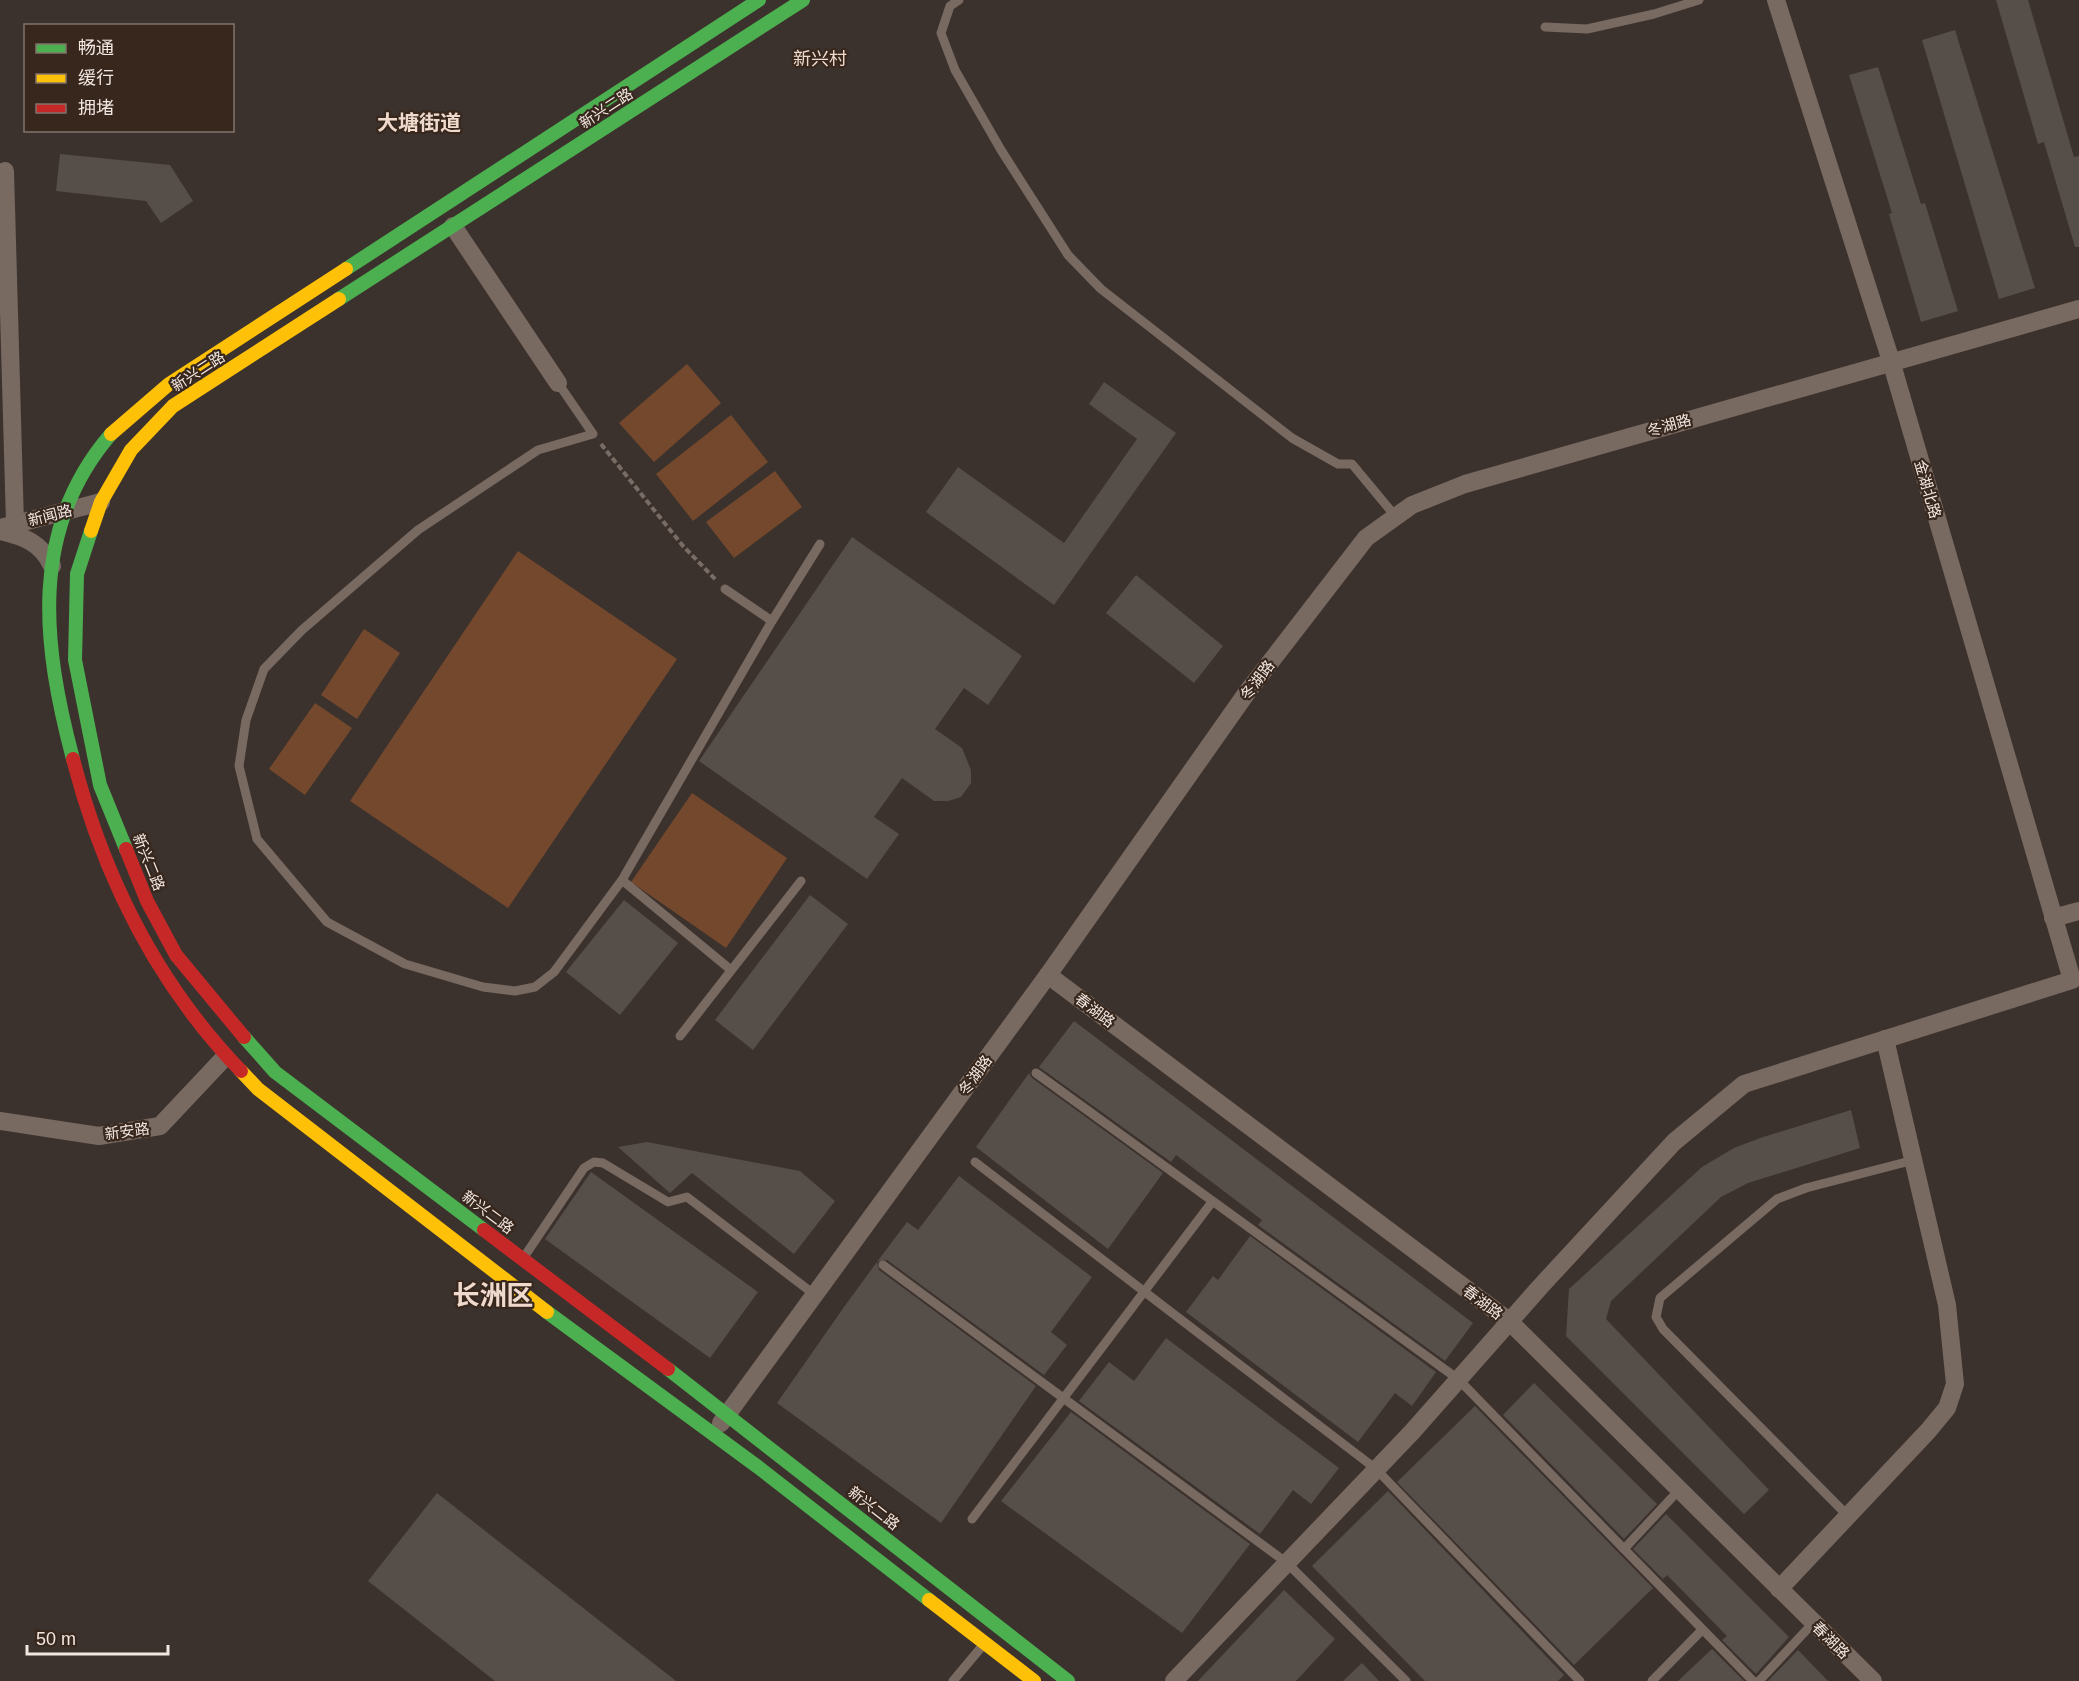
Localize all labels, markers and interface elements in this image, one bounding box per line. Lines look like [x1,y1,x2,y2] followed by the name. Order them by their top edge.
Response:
[24,24,234,132] legend
[78,38,114,58] text: 畅通
[793,49,847,69] district label: 新兴村
[78,68,114,88] text: 缓行
[576,85,636,131] street label: 新兴二路
[78,98,114,118] text: 拥堵
[377,111,461,134] district label: 大塘街道
[168,348,228,394] street label: 新兴二路
[1645,411,1693,439] street label: 冬湖路
[1912,458,1944,520] street label: 金湖北路
[26,501,74,529] street label: 新闻路
[1237,657,1277,703] street label: 冬湖路
[130,831,168,893] street label: 新兴二路
[1072,990,1118,1030] street label: 春湖路
[955,1052,995,1098] street label: 冬湖路
[104,1119,150,1143] street label: 新安路
[459,1187,517,1237] street label: 新兴二路
[453,1281,534,1311] district label: 长洲区
[1460,1282,1506,1322] street label: 春湖路
[845,1483,903,1533] street label: 新兴二路
[27,1618,168,1656] scale bar
[1809,1618,1853,1662] street label: 春湖路
[36,1629,76,1649] text: 50 m

